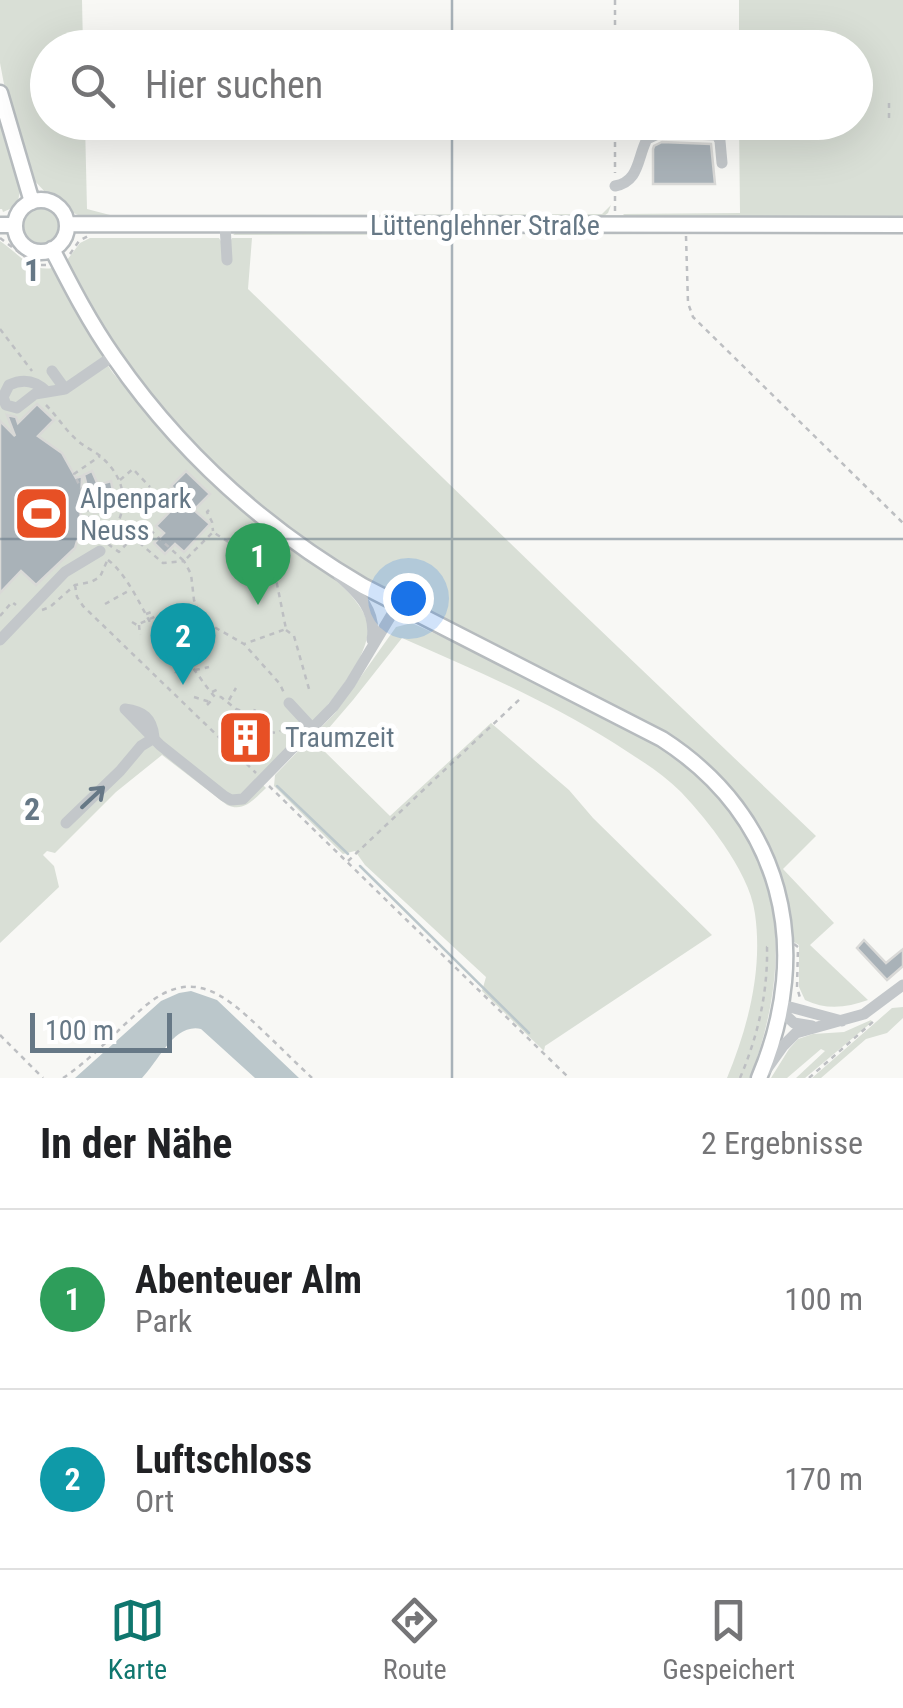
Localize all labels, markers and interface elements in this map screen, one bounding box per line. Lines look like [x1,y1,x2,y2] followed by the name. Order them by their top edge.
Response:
[30,30,873,140] search box
[65,58,120,113] icon: search
[145,63,323,107] text: Hier suchen
[370,209,600,242] street label: Lüttenglehner Straße
[24,251,40,289] text: 1
[80,482,192,547] place label: Alpenpark Neuss
[11,484,71,544] sports icon: Alpenpark Neuss
[226,522,290,605] pin: 1
[383,573,434,624] your location
[150,602,216,685] pin: 2
[216,707,276,767] building icon: Traumzeit
[285,721,394,754] place label: Traumzeit
[80,785,104,809] one-way arrow
[24,790,40,828] text: 2
[30,1008,172,1052] scale bar
[45,1014,114,1047] text: 100 m
[40,1119,232,1168] text: In der Nähe
[701,1124,863,1162] text: 2 Ergebnisse
[135,1258,362,1302] text: Abenteuer Alm
[64,1280,81,1318] text: 1
[784,1280,863,1318] text: 100 m
[135,1302,192,1340] text: Park
[135,1438,312,1482] text: Luftschloss
[64,1460,81,1498] text: 2
[784,1460,863,1498] text: 170 m
[135,1482,174,1520] text: Ort
[108,1593,167,1686] tab: Karte
[383,1593,447,1686] tab: Route
[662,1593,795,1686] tab: Gespeichert

